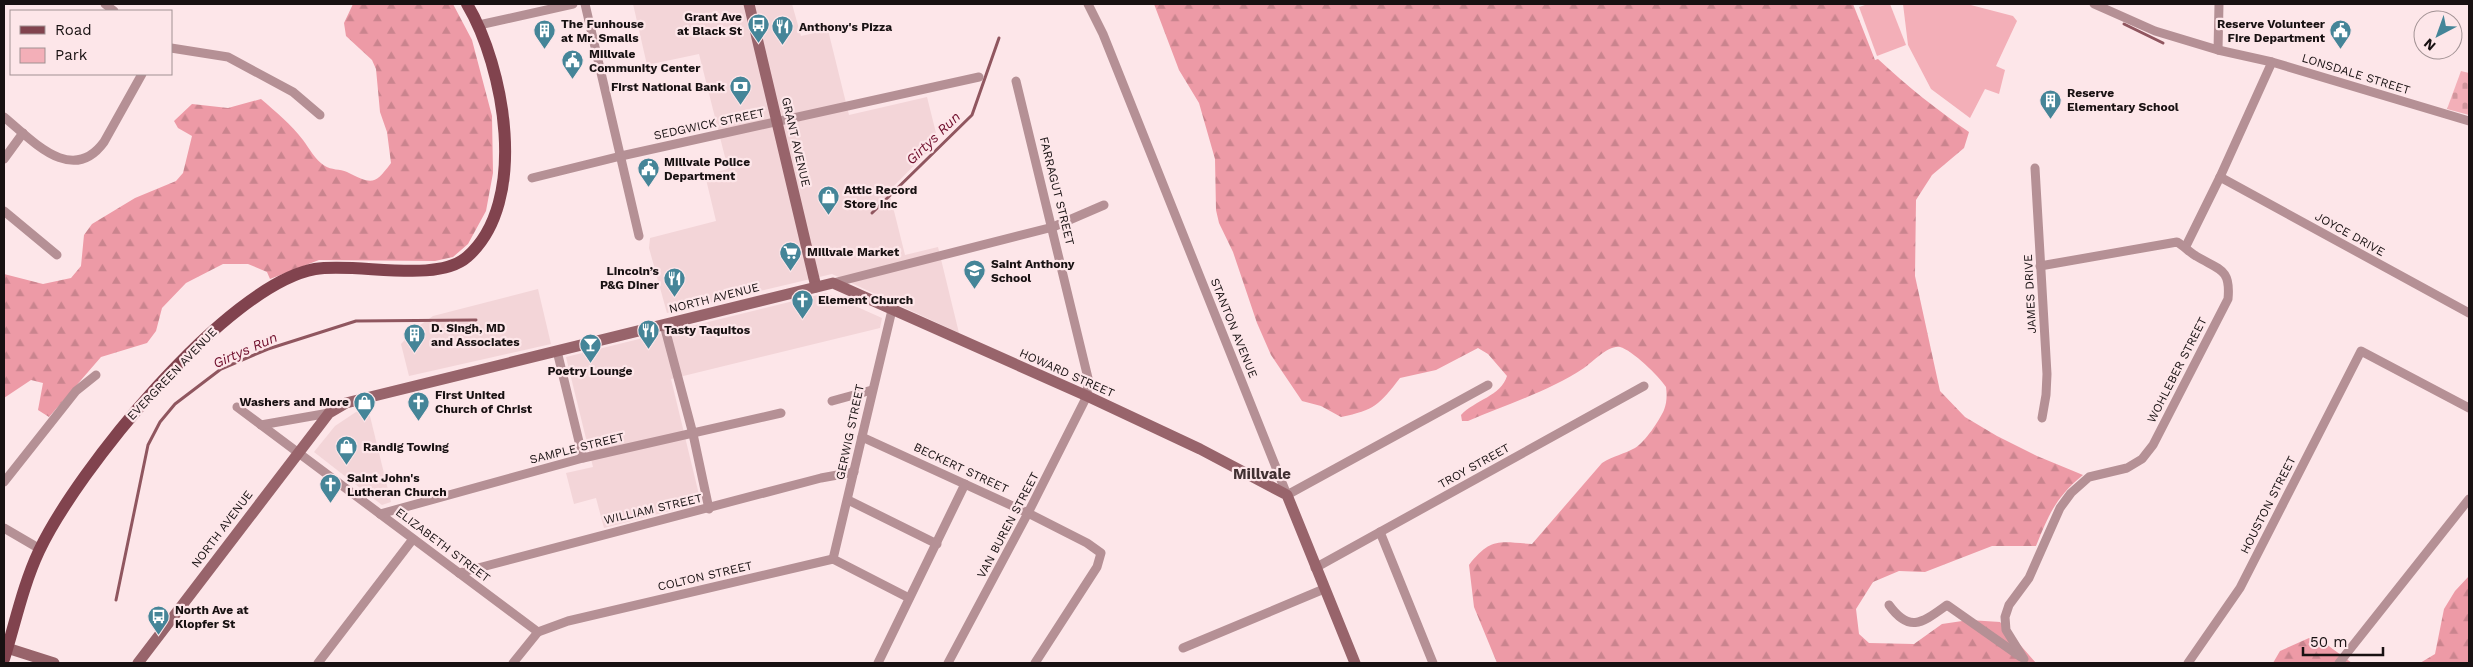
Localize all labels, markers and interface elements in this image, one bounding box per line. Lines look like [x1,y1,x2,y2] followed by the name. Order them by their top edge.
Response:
[10,10,172,75] legend
[677,10,743,38] place label: Grant Ave at Black St
[2413,10,2463,60] north arrow
[746,12,770,43] bus stop icon: Grant Ave at Black St
[771,15,795,46] restaurant icon: Anthony's Pizza
[561,17,644,45] place label: The Funhouse at Mr. Smalls
[2217,17,2326,45] place label: Reserve Volunteer Fire Department
[533,19,557,50] building icon: The Funhouse at Mr. Smalls
[2329,19,2353,50] public building icon: Reserve Volunteer Fire Department
[799,20,892,34] place label: Anthony's Pizza
[55,21,92,39] text: Road
[2420,35,2439,54] text: N
[55,46,88,64] text: Park
[589,47,701,75] place label: Millvale Community Center
[561,49,585,80] public building icon: Millvale Community Center
[2300,51,2412,97] street label: LONSDALE STREET
[729,75,753,106] bank icon: First National Bank
[611,80,726,94] place label: First National Bank
[2067,86,2179,114] place label: Reserve Elementary School
[2039,88,2063,119] building icon: Reserve Elementary School
[779,96,813,188] street label: GRANT AVENUE
[652,105,766,143] street label: SEDGWICK STREET
[903,108,963,168] water label: Girtys Run
[1037,135,1077,247] street label: FARRAGUT STREET
[664,155,750,183] place label: Millvale Police Department
[636,157,660,188] public building icon: Millvale Police Department
[844,183,917,211] place label: Attic Record Store Inc
[816,185,840,216] shop icon: Attic Record Store Inc
[2313,209,2388,259] street label: JOYCE DRIVE
[779,240,803,271] supermarket icon: Millvale Market
[807,245,900,259] place label: Millvale Market
[2021,253,2039,334] street label: JAMES DRIVE
[991,257,1075,285] place label: Saint Anthony School
[963,259,987,290] school or university icon: Saint Anthony School
[600,264,660,292] place label: Lincoln’s P&G Diner
[663,266,687,297] restaurant icon: Lincoln’s P&G Diner
[1208,276,1261,380] street label: STANTON AVENUE
[667,280,761,316] street label: NORTH AVENUE
[790,288,814,319] church icon: Element Church
[818,293,913,307] place label: Element Church
[2144,315,2210,425] street label: WOHLEBER STREET
[636,318,660,349] restaurant icon: Tasty Taquitos
[431,321,520,349] place label: D. Singh, MD and Associates
[403,323,427,354] building icon: D. Singh, MD and Associates
[664,323,751,337] place label: Tasty Taquitos
[124,325,220,423] street label: EVERGREEN AVENUE
[210,329,280,371] water label: Girtys Run
[578,332,602,363] bar icon: Poetry Lounge
[1017,346,1117,400] street label: HOWARD STREET
[547,364,633,378] place label: Poetry Lounge
[833,383,867,481] street label: GERWIG STREET
[435,388,533,416] place label: First United Church of Christ
[353,390,377,421] shop icon: Washers and More
[407,390,431,421] church icon: First United Church of Christ
[239,395,349,409] place label: Washers and More
[528,429,626,467] street label: SAMPLE STREET
[335,435,359,466] shop icon: Randig Towing
[363,440,449,454] place label: Randig Towing
[911,440,1011,496] street label: BECKERT STREET
[1436,441,1512,491] street label: TROY STREET
[2237,454,2299,556] street label: HOUSTON STREET
[1233,465,1291,483] district label: Millvale
[974,470,1042,580] street label: VAN BUREN STREET
[347,471,447,499] place label: Saint John's Lutheran Church
[319,473,343,504] church icon: Saint John's Lutheran Church
[188,487,256,570] street label: NORTH AVENUE
[603,491,703,527] street label: WILLIAM STREET
[393,505,493,585] street label: ELIZABETH STREET
[656,558,754,594] street label: COLTON STREET
[175,603,249,631] place label: North Ave at Klopfer St
[147,605,171,636] bus stop icon: North Ave at Klopfer St
[2303,624,2383,656] scale bar
[2310,633,2347,651] text: 50 m

